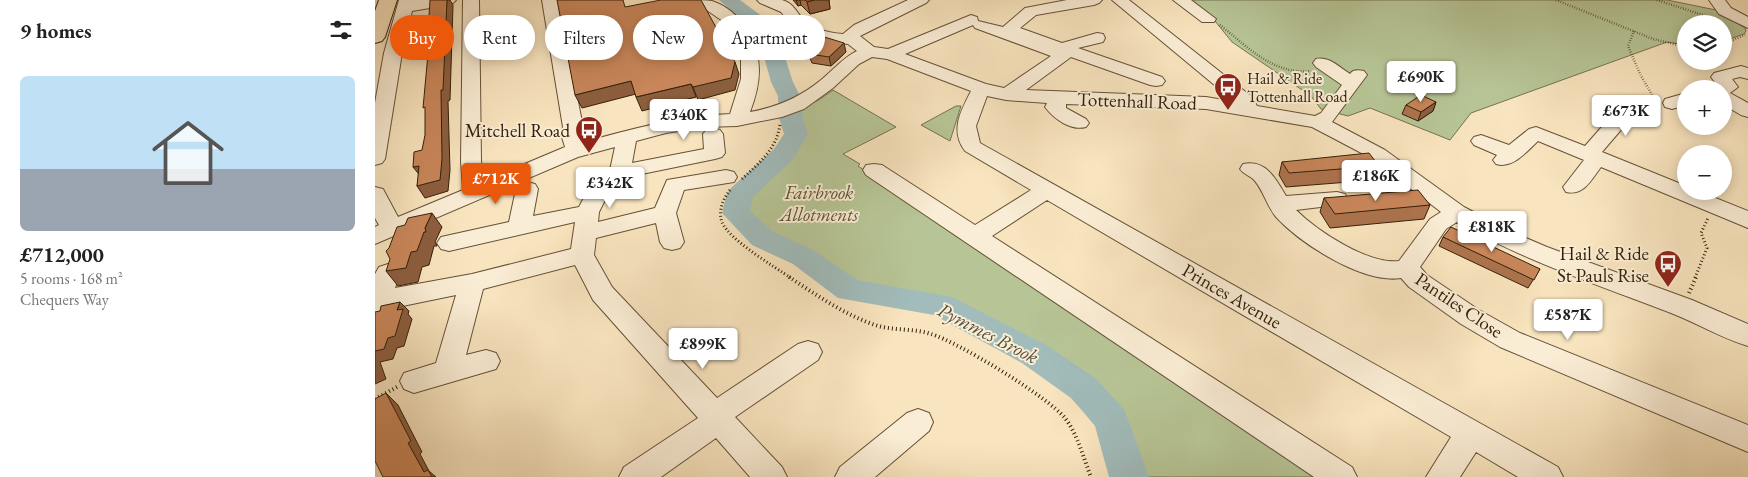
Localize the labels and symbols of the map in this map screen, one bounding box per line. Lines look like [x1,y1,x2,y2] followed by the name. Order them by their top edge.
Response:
[1386,61,1456,103] pin: £690K
[1247,68,1349,107] place label: Hail & Ride Tottenhall Road
[1213,72,1243,111] bus stop icon: Hail & Ride Tottenhall Road
[1077,86,1198,116] street label: Tottenhall Road
[1591,94,1661,137] pin: £673K
[649,98,719,141] pin: £340K
[574,115,604,154] bus stop icon: Mitchell Road
[465,118,570,143] place label: Mitchell Road
[1341,160,1411,202] pin: £186K
[461,162,531,205] pin: £712K
[575,166,645,209] pin: £342K
[778,180,859,227] park label: Fairbrook Allotments
[1457,210,1527,253] pin: £818K
[1557,241,1649,288] place label: Hail & Ride St Pauls Rise
[1653,249,1683,288] bus stop icon: Hail & Ride St Pauls Rise
[1178,257,1286,335] street label: Princes Avenue
[1410,266,1508,344] street label: Pantiles Close
[933,296,1043,370] water label: Pymmes Brook
[1533,298,1603,341] pin: £587K
[668,328,738,370] pin: £899K

